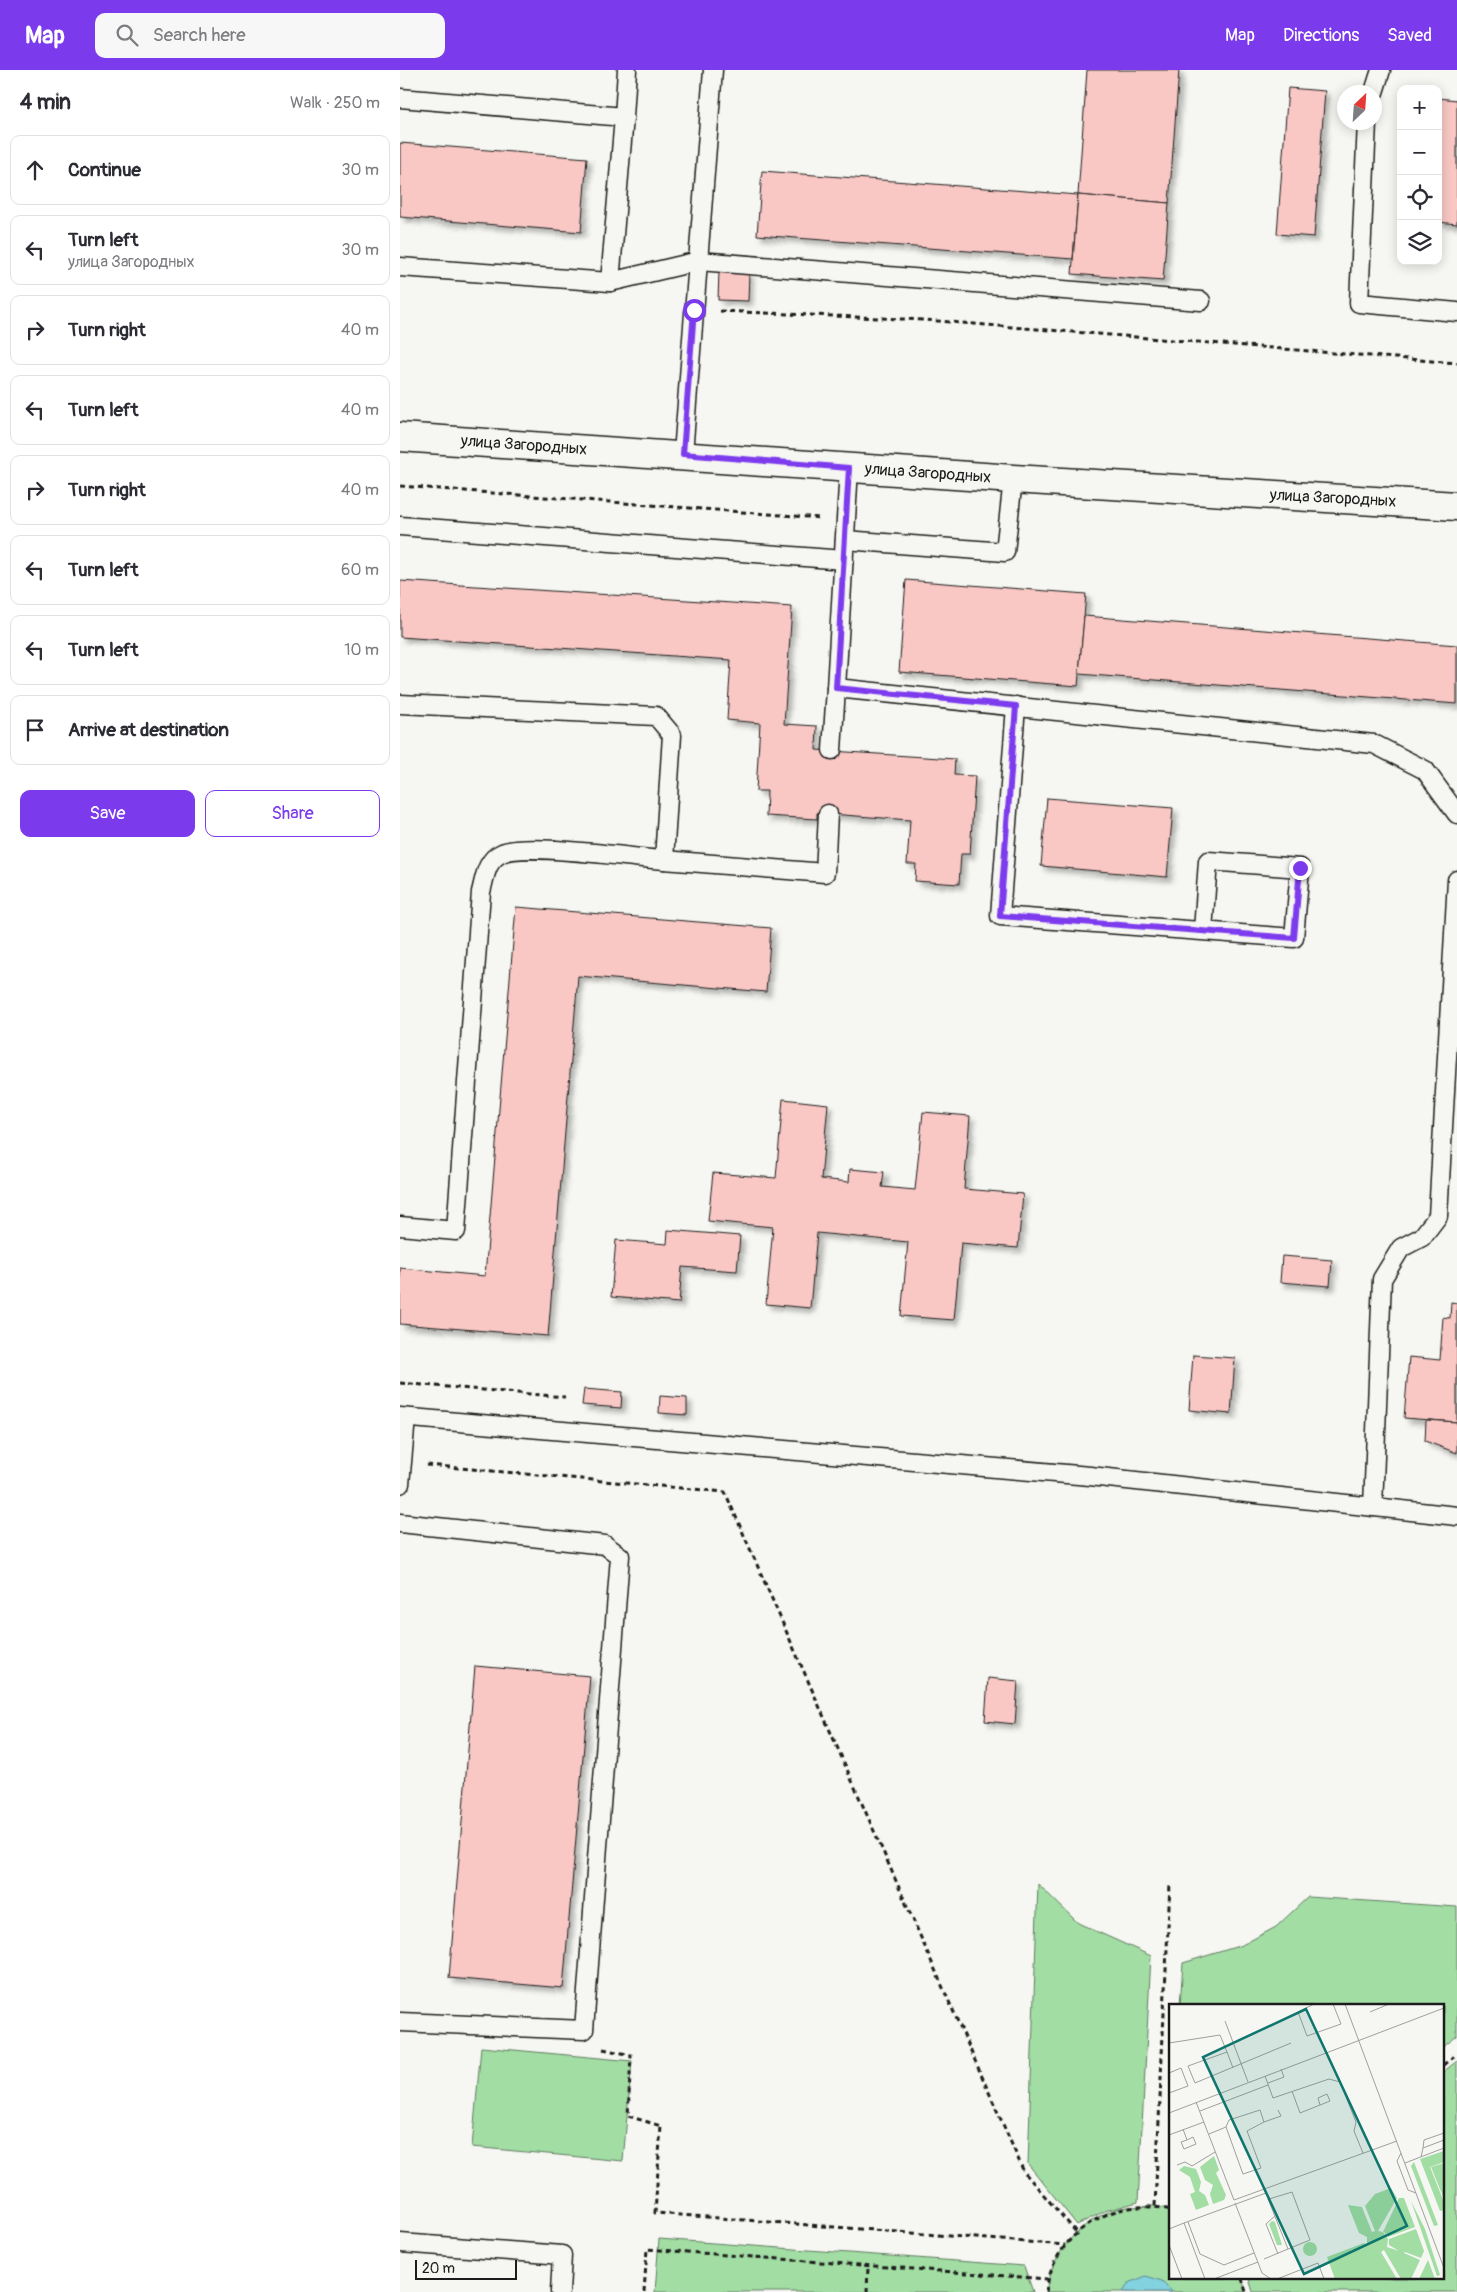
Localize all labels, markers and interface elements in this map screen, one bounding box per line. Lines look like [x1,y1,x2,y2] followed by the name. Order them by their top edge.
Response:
[95,13,445,58] search box
[25,21,65,50] text: Map
[113,21,141,49] icon: search
[153,23,246,47] text: Search here
[1225,24,1255,47] text: Map
[1283,24,1359,47] text: Directions
[1387,24,1432,47] text: Saved
[1337,85,1382,130] north arrow
[1397,85,1442,265] map controls
[1397,85,1442,130] button: +
[20,89,71,116] text: 4 min
[290,93,380,113] text: Walk · 250 m
[1397,130,1442,175] button: −
[21,156,49,184] icon: ahead
[68,158,141,182] text: Continue
[341,160,379,180] text: 30 m
[1397,175,1442,220] button: locate
[1397,220,1442,265] button: layers
[68,228,138,252] text: Turn left
[21,236,49,264] icon: left
[341,240,379,260] text: 30 m
[68,252,194,272] text: улица Загородных
[683,299,706,322] route start
[21,316,49,344] icon: right
[68,318,146,342] text: Turn right
[341,320,379,340] text: 40 m
[21,396,49,424] icon: left
[68,398,138,422] text: Turn left
[341,400,379,420] text: 40 m
[459,431,588,459] street label: улица Загородных
[863,459,992,487] street label: улица Загородных
[21,476,49,504] icon: right
[68,478,146,502] text: Turn right
[341,480,379,500] text: 40 m
[1268,485,1397,511] street label: улица Загородных
[21,556,49,584] icon: left
[68,558,138,582] text: Turn left
[341,560,379,580] text: 60 m
[21,636,49,664] icon: left
[68,638,138,662] text: Turn left
[344,640,379,660] text: 10 m
[21,716,49,744] icon: arrive
[68,718,229,742] text: Arrive at destination
[20,790,195,837] button: Save
[205,790,380,837] button: Share
[1289,857,1312,880] route end
[1169,2004,1444,2280] inset map
[415,2257,518,2280] scale bar
[422,2260,455,2277] text: 20 m

